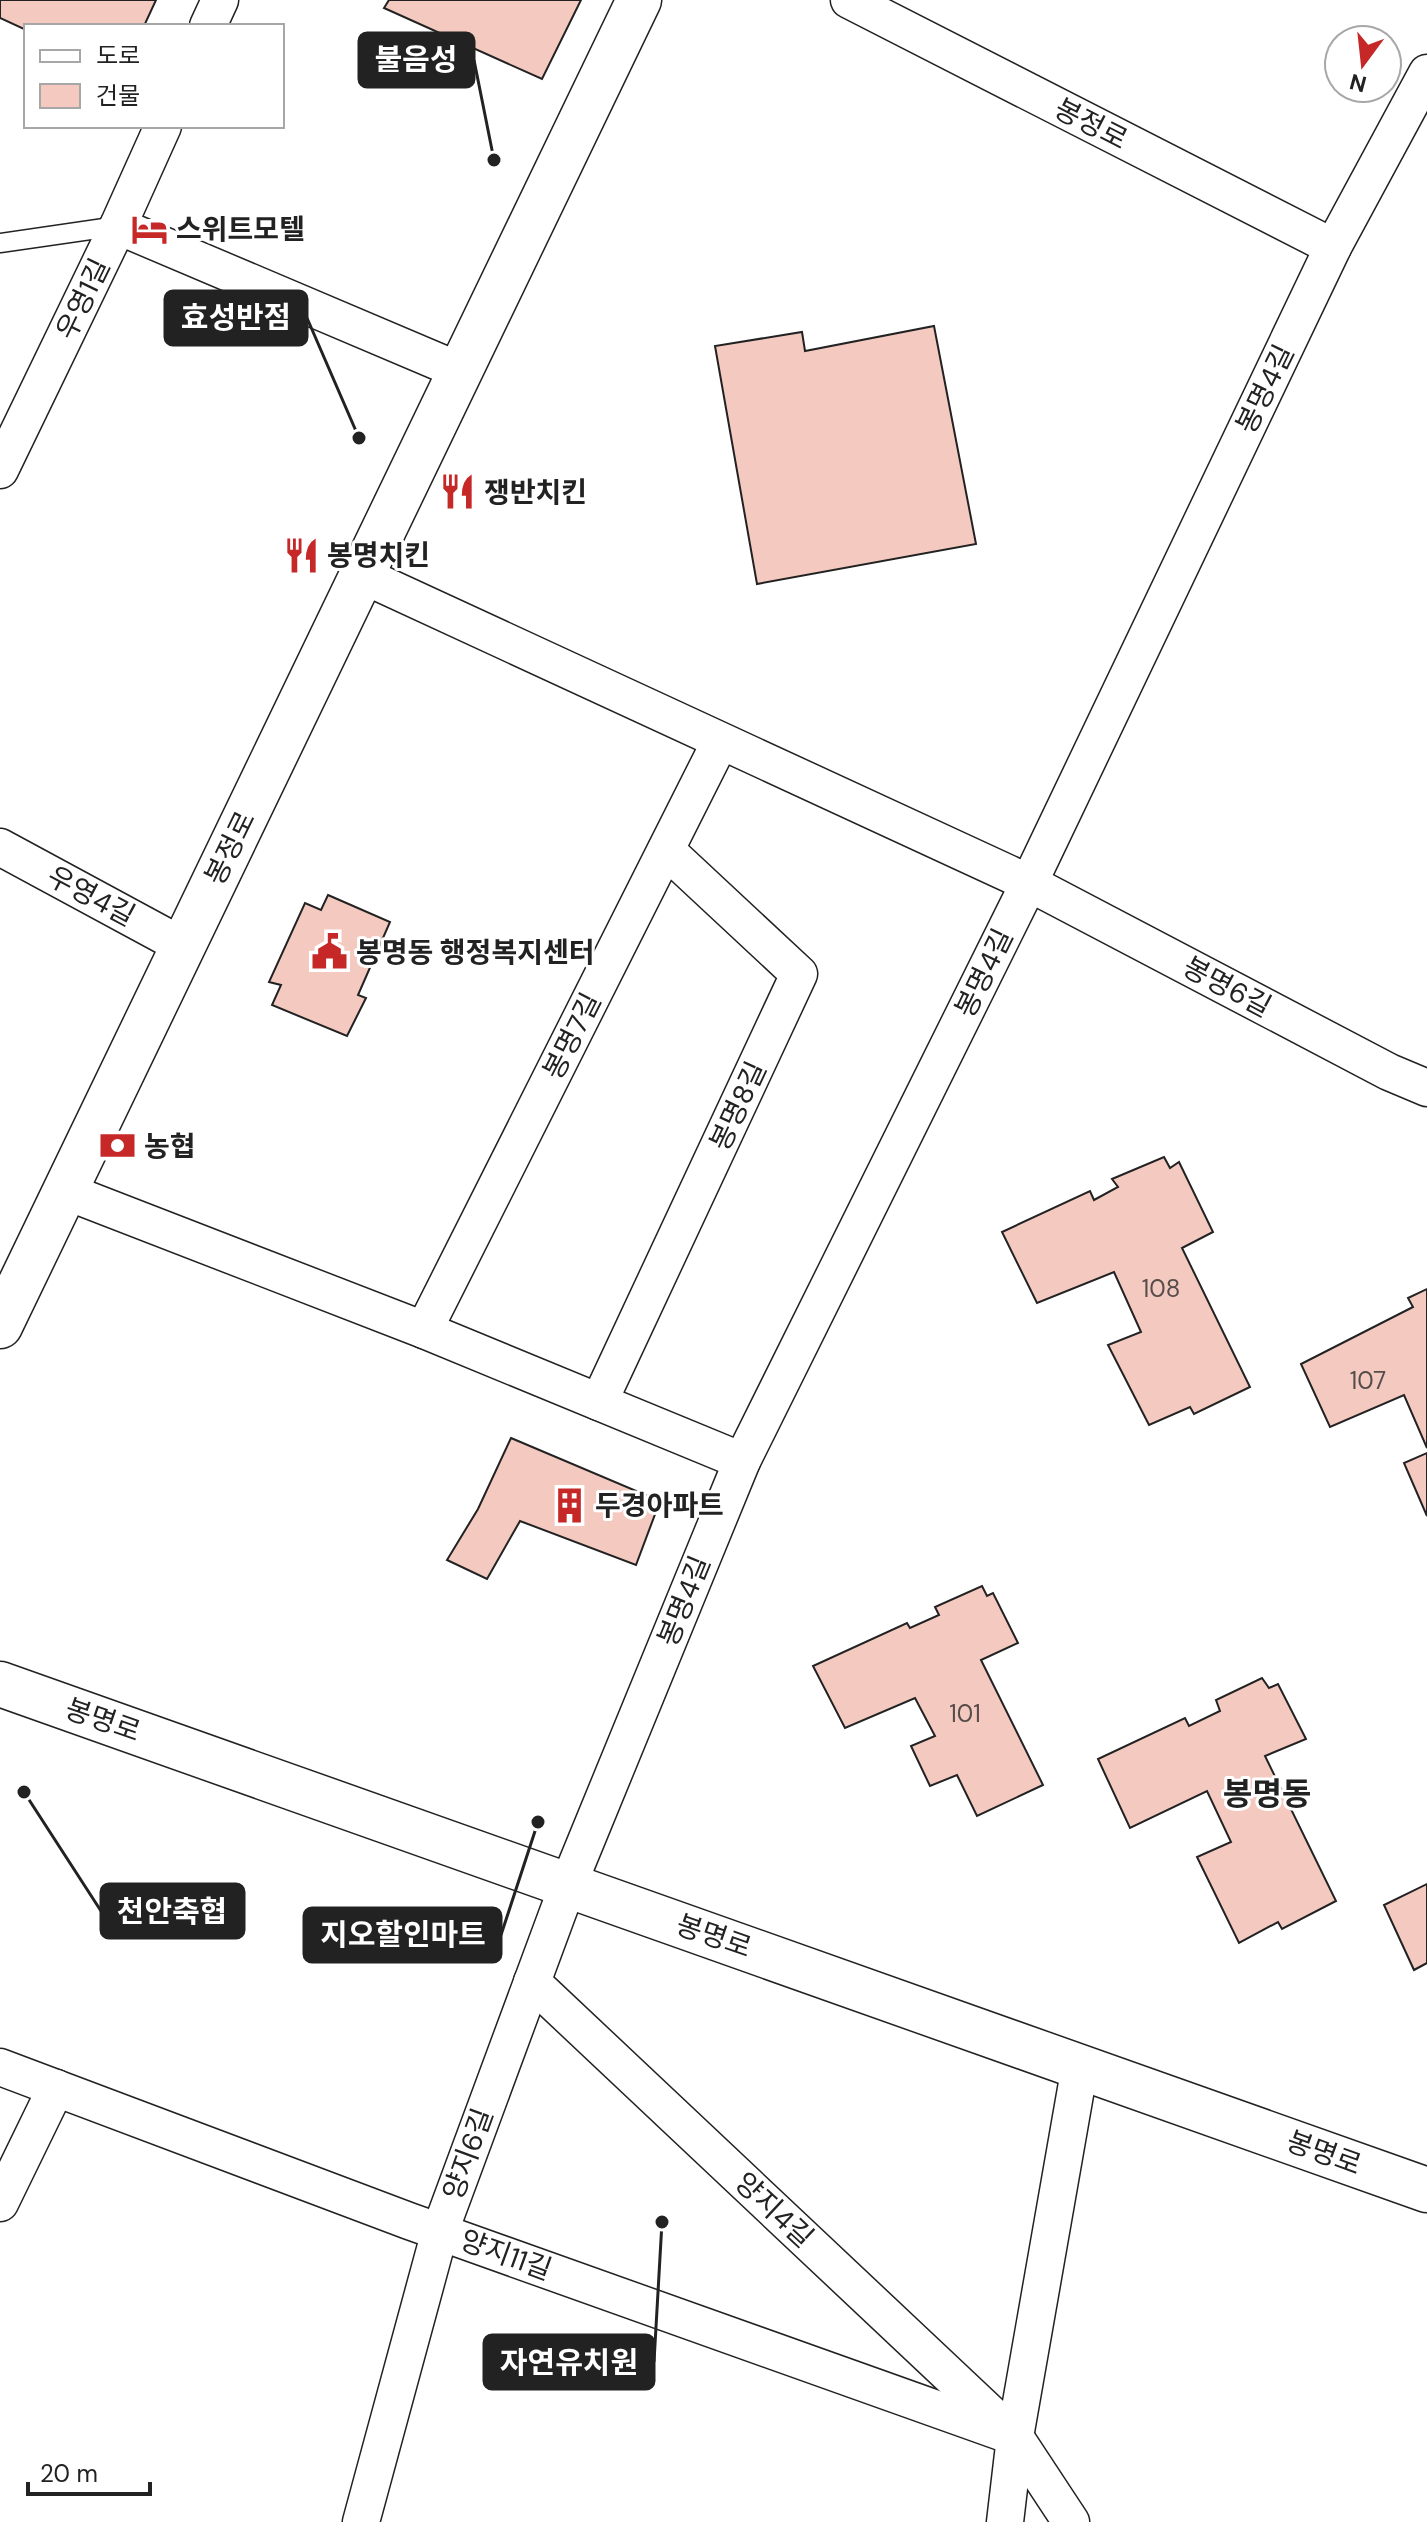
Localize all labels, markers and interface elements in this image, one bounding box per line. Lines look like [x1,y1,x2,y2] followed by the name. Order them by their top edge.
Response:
[24,24,284,128] legend
[1323,24,1403,104] north arrow
[359,33,474,87] callout: 불음성
[96,40,140,71] text: 도로
[375,40,457,79] text: 불음성
[1346,67,1369,99] text: N
[96,80,140,111] text: 건물
[1048,90,1134,158] street label: 봉정로
[131,210,169,248] hotel icon: 스위트모텔
[176,211,305,248] place label: 스위트모텔
[48,252,118,346] street label: 우영1길
[165,291,307,345] callout: 효성반점
[181,298,291,337] text: 효성반점
[1228,339,1302,439] street label: 봉명4길
[439,473,477,511] restaurant icon: 쟁반치킨
[484,474,587,511] place label: 쟁반치킨
[282,536,320,574] restaurant icon: 봉명치킨
[327,537,430,574] place label: 봉명치킨
[196,805,264,891] street label: 봉정로
[41,858,141,934] street label: 우영4길
[947,923,1021,1023] street label: 봉명4길
[311,933,349,971] public building icon: 봉명동 행정복지센터
[356,934,594,971] place label: 봉명동 행정복지센터
[1176,948,1278,1026] street label: 봉명6길
[535,987,609,1085] street label: 봉명7길
[701,1055,775,1157] street label: 봉명8길
[99,1127,137,1165] bank icon: 농협
[144,1128,196,1165] place label: 농협
[1142,1273,1180,1304] house number: 108
[1350,1365,1386,1396] house number: 107
[550,1486,588,1524] building icon: 두경아파트
[595,1487,724,1524] place label: 두경아파트
[649,1550,719,1652] street label: 봉명4길
[60,1690,146,1750] street label: 봉명로
[949,1698,981,1729] house number: 101
[1223,1773,1311,1815] district label: 봉명동
[101,1884,244,1938] callout: 천안축협
[117,1892,227,1931] text: 천안축협
[671,1906,757,1966] street label: 봉명로
[304,1908,501,1962] callout: 지오할인마트
[320,1915,486,1954] text: 지오할인마트
[434,2103,502,2205] street label: 양지6길
[1281,2122,1367,2184] street label: 봉명로
[727,2164,821,2256] street label: 양지4길
[455,2221,557,2289] street label: 양지11길
[484,2335,654,2389] callout: 자연유치원
[500,2343,638,2382] text: 자연유치원
[28,2446,150,2496] scale bar
[40,2458,98,2489] text: 20 m

